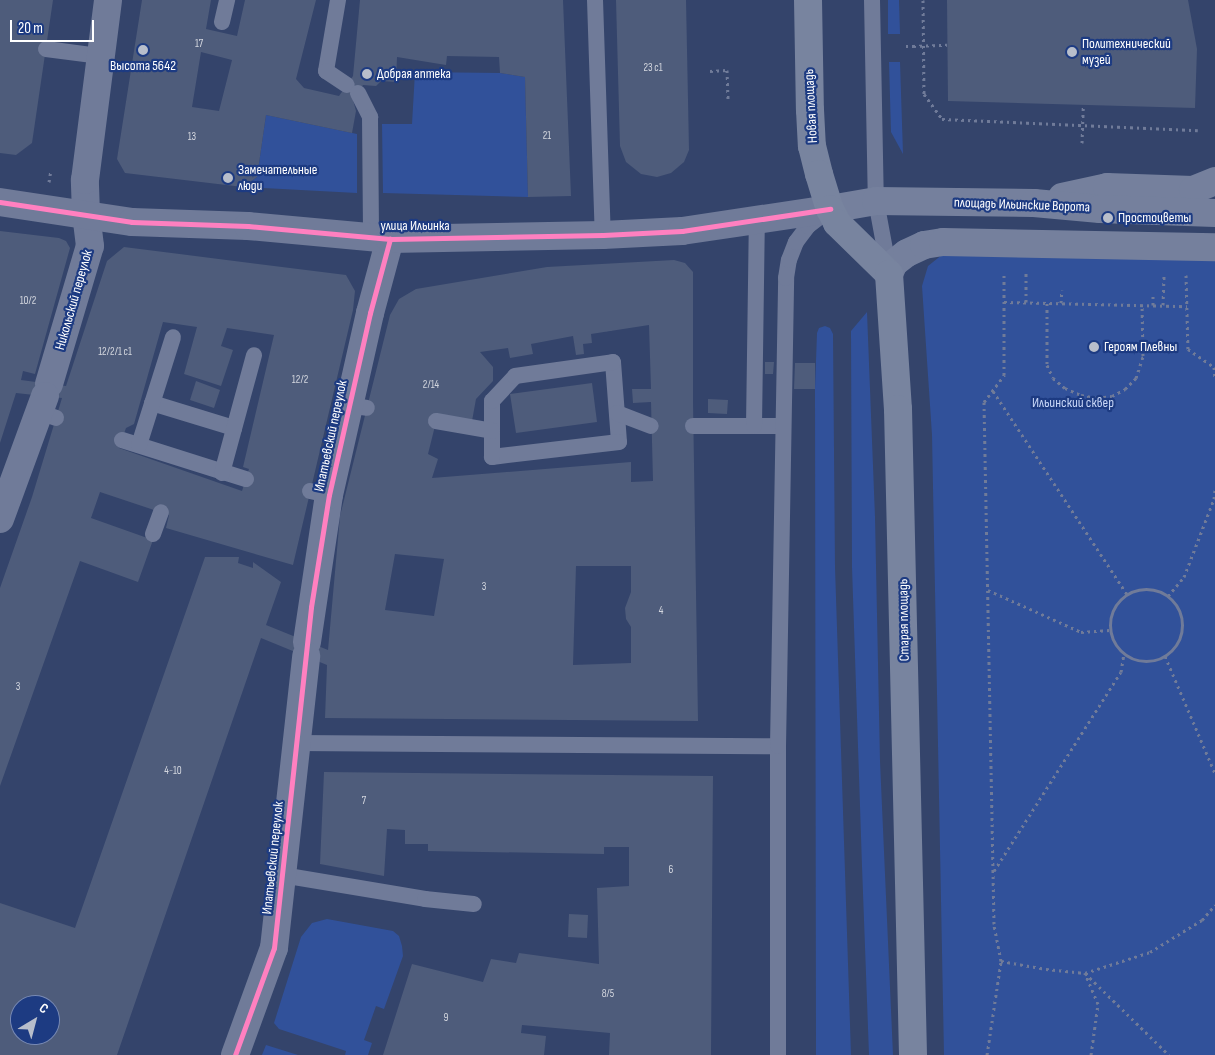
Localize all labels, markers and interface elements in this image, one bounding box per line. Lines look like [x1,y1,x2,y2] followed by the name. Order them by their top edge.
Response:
[12,10,96,42] scale bar
[18,19,43,38] text: 20 m
[1082,36,1171,68] place label: Политехнический музей
[195,37,203,51] house number: 17
[137,44,149,56] marker: Высота 5642
[1066,46,1078,58] marker: Политехнический музей
[110,58,176,74] place label: Высота 5642
[643,61,663,75] house number: 23 с1
[377,66,451,82] place label: Добрая аптека
[361,68,373,80] marker: Добрая аптека
[801,68,821,144] street label: Новая площадь
[543,129,551,143] house number: 21
[188,130,196,144] house number: 13
[238,162,317,194] place label: Замечательные люди
[222,172,234,184] marker: Замечательные люди
[954,194,1090,216] street label: площадь Ильинские Ворота
[1118,210,1191,226] place label: Простоцветы
[1102,212,1114,224] marker: Простоцветы
[380,218,450,234] street label: улица Ильинка
[52,248,96,352] street label: Никольский переулок
[20,294,36,308] house number: 10/2
[1104,339,1177,355] place label: Героям Плевны
[1088,341,1100,353] marker: Героям Плевны
[98,345,132,359] house number: 12/2/1 с1
[292,373,308,387] house number: 12/2
[423,378,439,392] house number: 2/14
[311,379,351,493] street label: Ипатьевский переулок
[1032,395,1114,411] park label: Ильинский сквер
[895,579,913,661] street label: Старая площадь
[482,580,486,594] house number: 3
[659,604,663,618] house number: 4
[16,680,20,694] house number: 3
[164,764,182,778] house number: 4-10
[362,794,366,808] house number: 7
[259,801,287,915] street label: Ипатьевский переулок
[669,863,673,877] house number: 6
[602,987,614,1001] house number: 8/5
[10,995,60,1045] north arrow
[36,999,52,1017] text: С
[444,1011,448,1025] house number: 9

